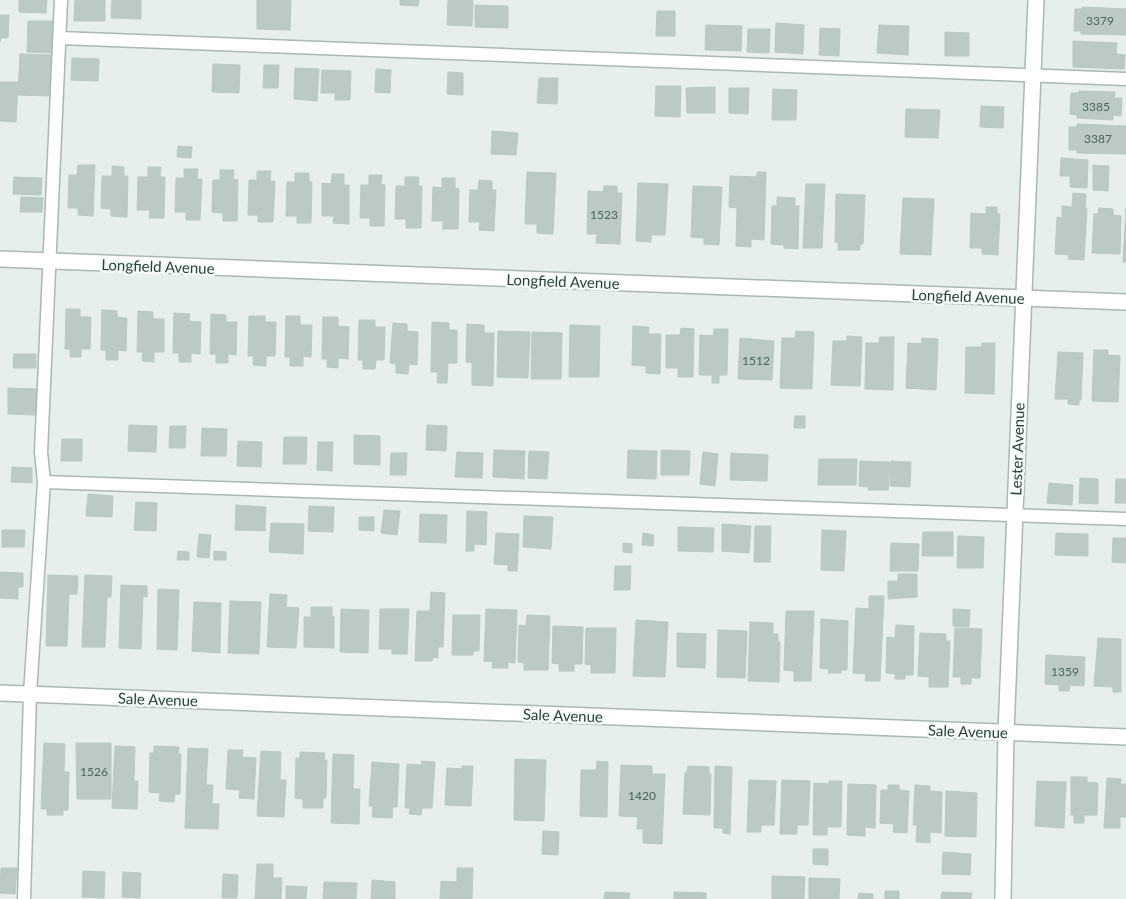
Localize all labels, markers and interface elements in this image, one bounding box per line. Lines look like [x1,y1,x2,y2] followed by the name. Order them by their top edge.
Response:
[1086,13,1114,28] house number: 3379
[1082,99,1110,114] house number: 3385
[1084,131,1112,146] house number: 3387
[590,207,618,222] house number: 1523
[101,255,215,277] street label: Longfield Avenue
[506,270,620,292] street label: Longfield Avenue
[911,285,1025,307] street label: Longfield Avenue
[742,353,770,368] house number: 1512
[1006,402,1028,496] street label: Lester Avenue
[1051,664,1079,679] house number: 1359
[118,689,198,709] street label: Sale Avenue
[523,705,603,725] street label: Sale Avenue
[928,721,1008,741] street label: Sale Avenue
[80,764,108,779] house number: 1526
[628,788,656,803] house number: 1420

